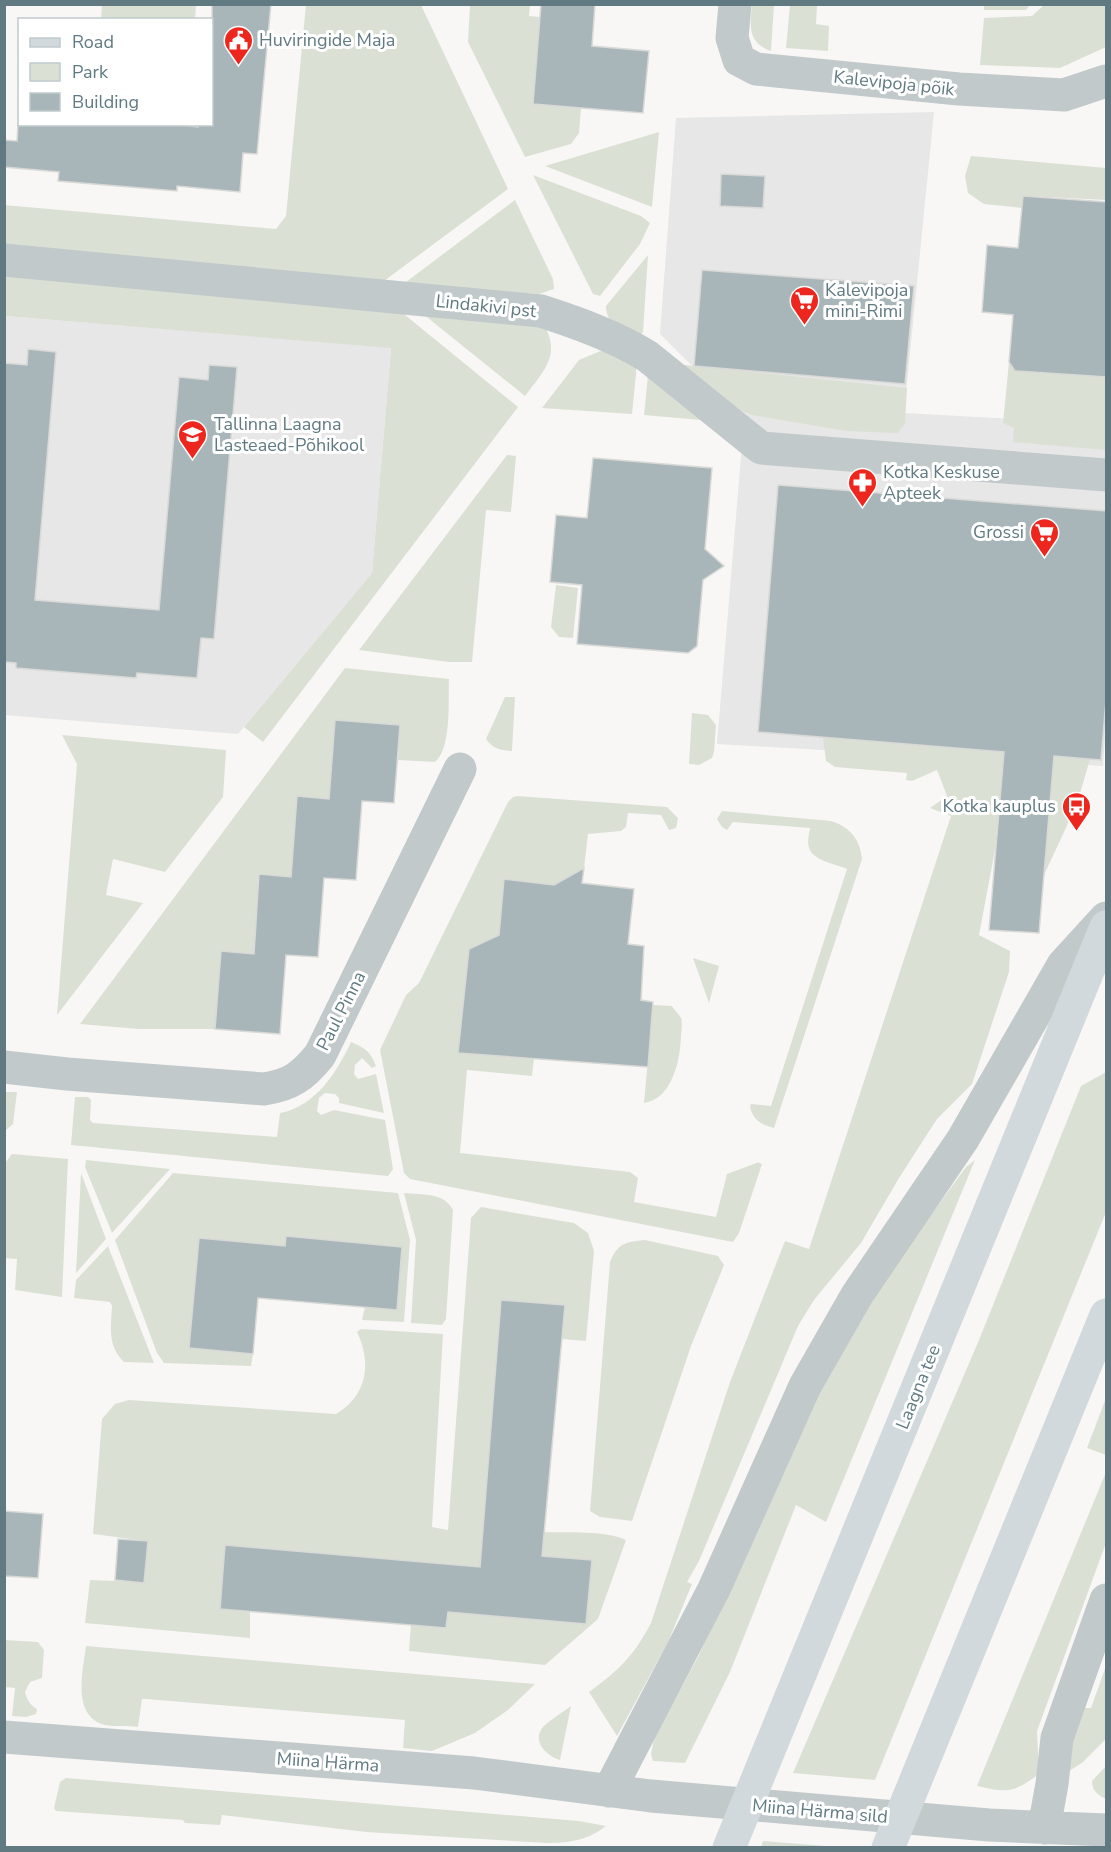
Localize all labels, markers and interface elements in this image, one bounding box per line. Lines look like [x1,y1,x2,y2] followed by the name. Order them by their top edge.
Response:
[18,18,213,126] legend
[222,24,254,66] public building icon: Huviringide Maja
[259,28,395,52] place label: Huviringide Maja
[72,30,114,54] text: Road
[72,60,109,84] text: Park
[832,65,957,101] street label: Kalevipoja põik
[72,90,139,114] text: Building
[825,278,908,323] place label: Kalevipoja mini-Rimi
[788,284,820,326] supermarket icon: Kalevipoja mini-Rimi
[435,289,538,323] street label: Lindakivi pst
[214,412,365,457] place label: Tallinna Laagna Lasteaed-Põhikool
[177,418,209,460] school or university icon: Tallinna Laagna Lasteaed-Põhikool
[883,460,1000,505] place label: Kotka Keskuse Apteek
[846,466,878,508] pharmacy icon: Kotka Keskuse Apteek
[1029,516,1061,558] supermarket icon: Grossi
[973,520,1024,544] place label: Grossi
[1061,790,1093,832] bus stop icon: Kotka kauplus
[943,794,1056,818] place label: Kotka kauplus
[311,967,371,1055] street label: Paul Pinna
[890,1341,946,1433] street label: Laagna tee
[276,1746,380,1778] street label: Miina Härma
[751,1793,889,1829] street label: Miina Härma sild

